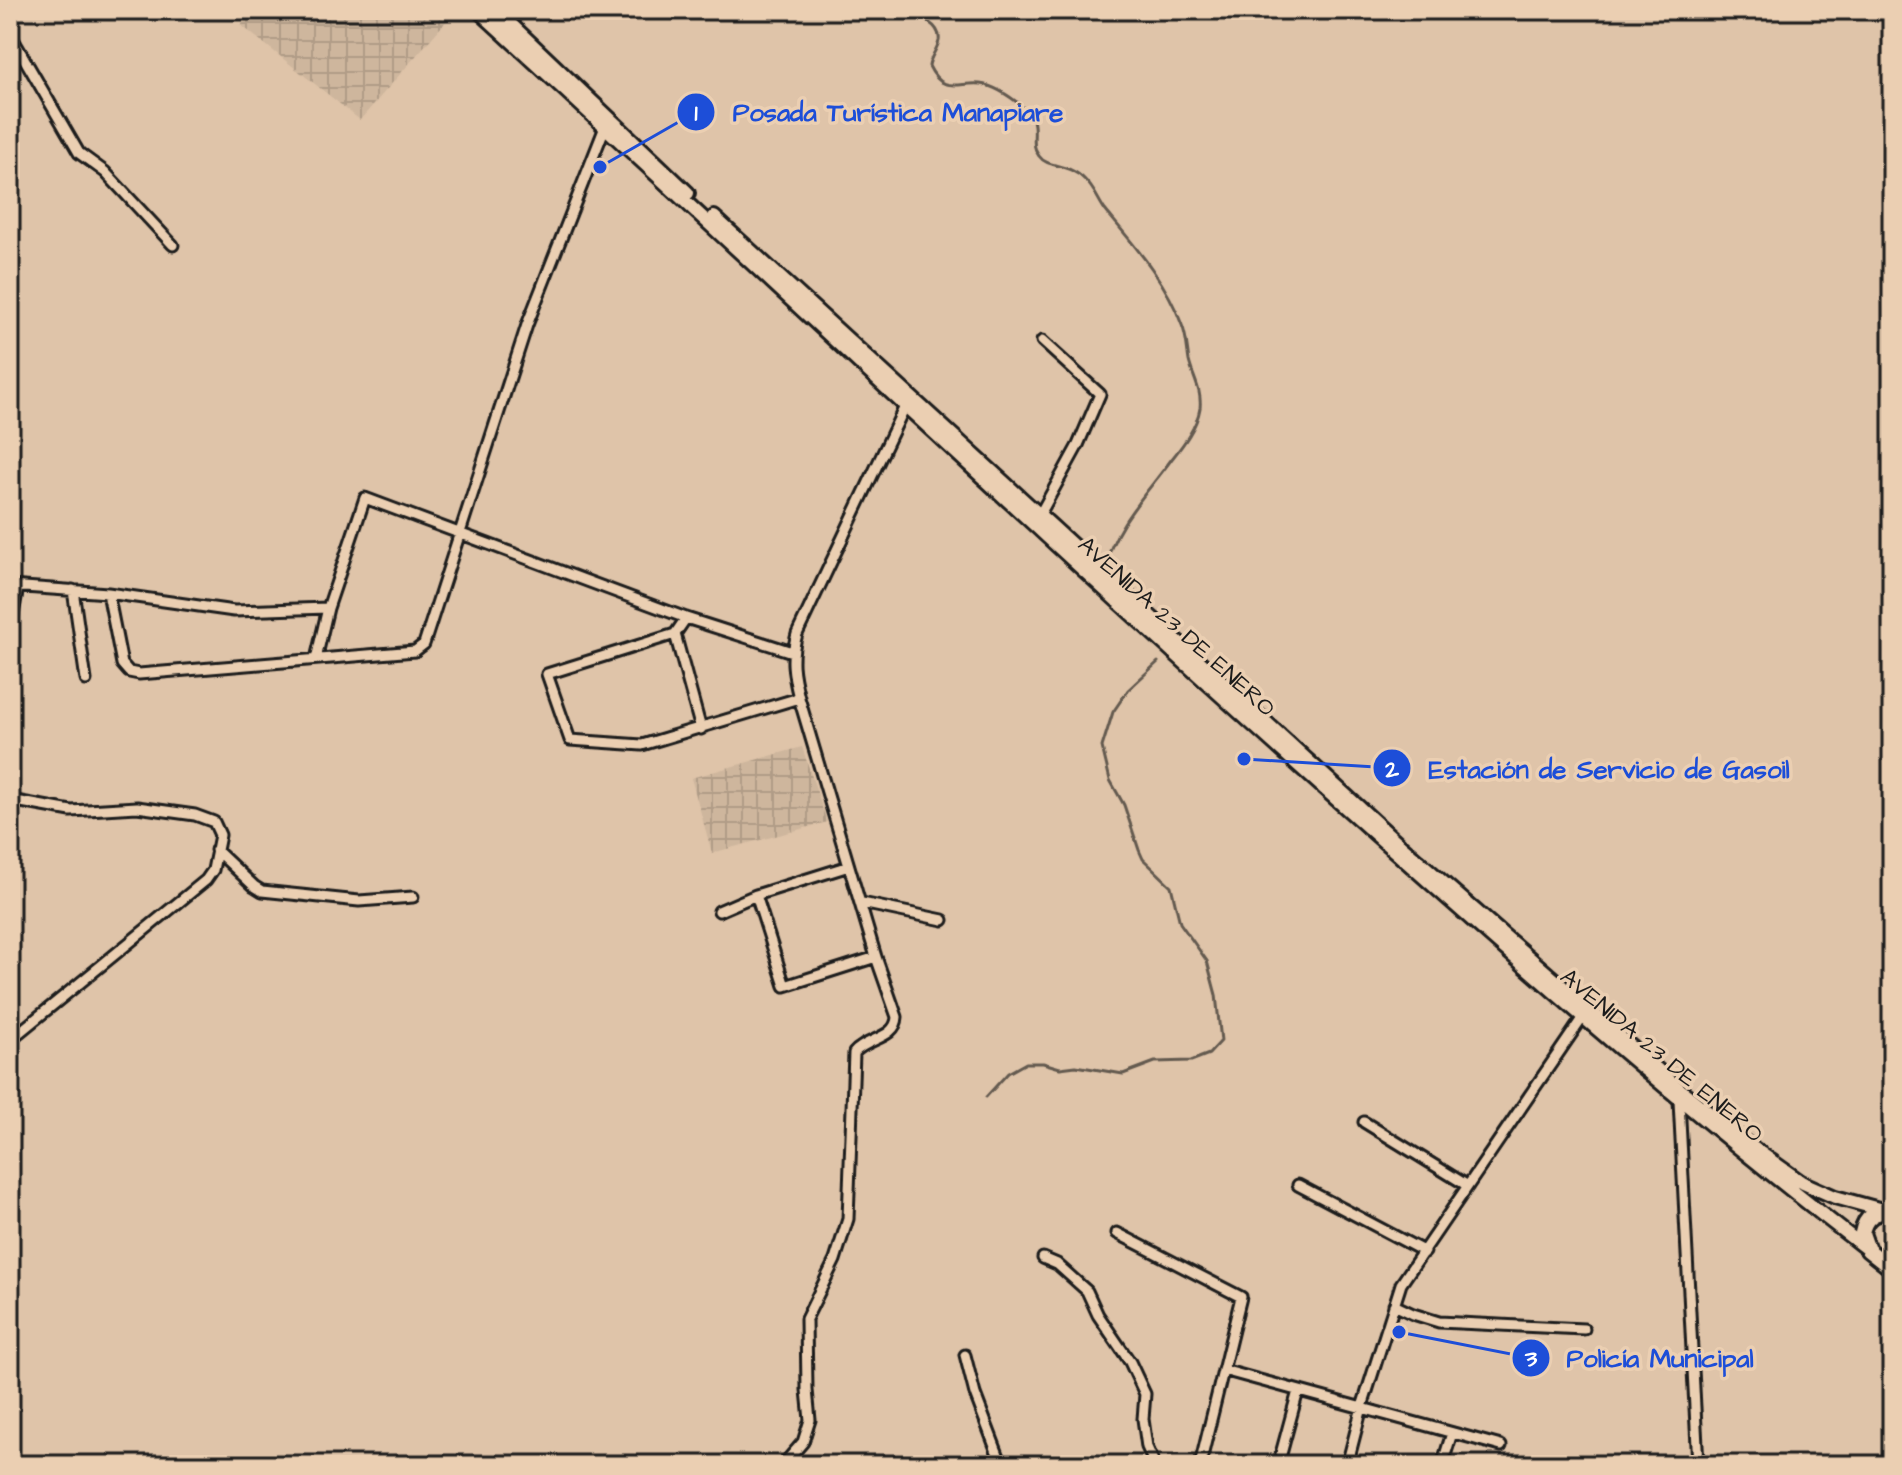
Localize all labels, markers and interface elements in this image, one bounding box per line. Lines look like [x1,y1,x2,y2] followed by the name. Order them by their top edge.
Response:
[676,87,1079,137] callout: Posada Turística Manapiare
[733,95,1063,131] text: Posada Turística Manapiare
[694,97,698,131] text: 1
[1070,529,1283,725] street label: AVENIDA 23 DE ENERO
[1372,743,1805,793] callout: Estación de Servicio de Gasoil
[1428,752,1790,788] text: Estación de Servicio de Gasoil
[1384,753,1399,787] text: 2
[1553,961,1770,1151] street label: AVENIDA 23 DE ENERO
[1511,1333,1770,1383] callout: Policía Municipal
[1566,1341,1754,1377] text: Policía Municipal
[1524,1342,1538,1376] text: 3

